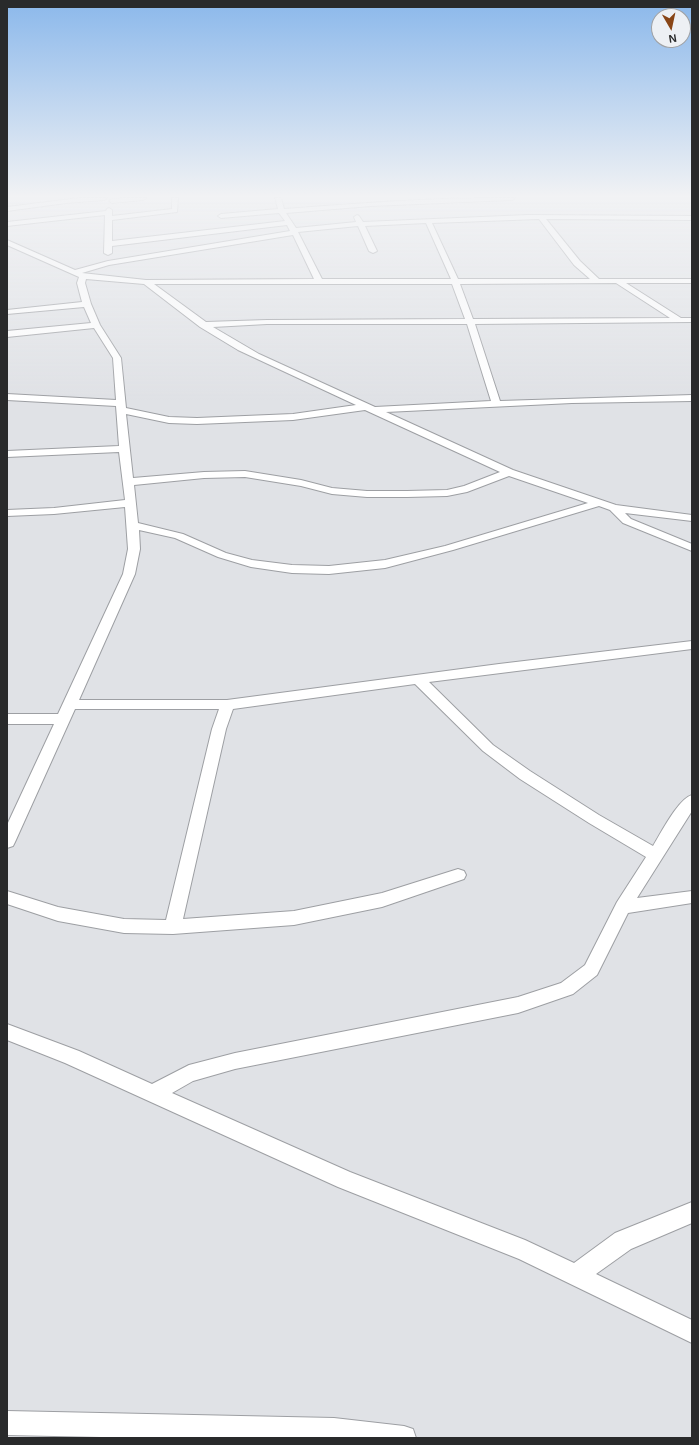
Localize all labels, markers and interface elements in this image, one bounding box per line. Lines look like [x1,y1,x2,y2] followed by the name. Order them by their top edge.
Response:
[651,8,691,48] north arrow
[668,32,678,45] text: N

